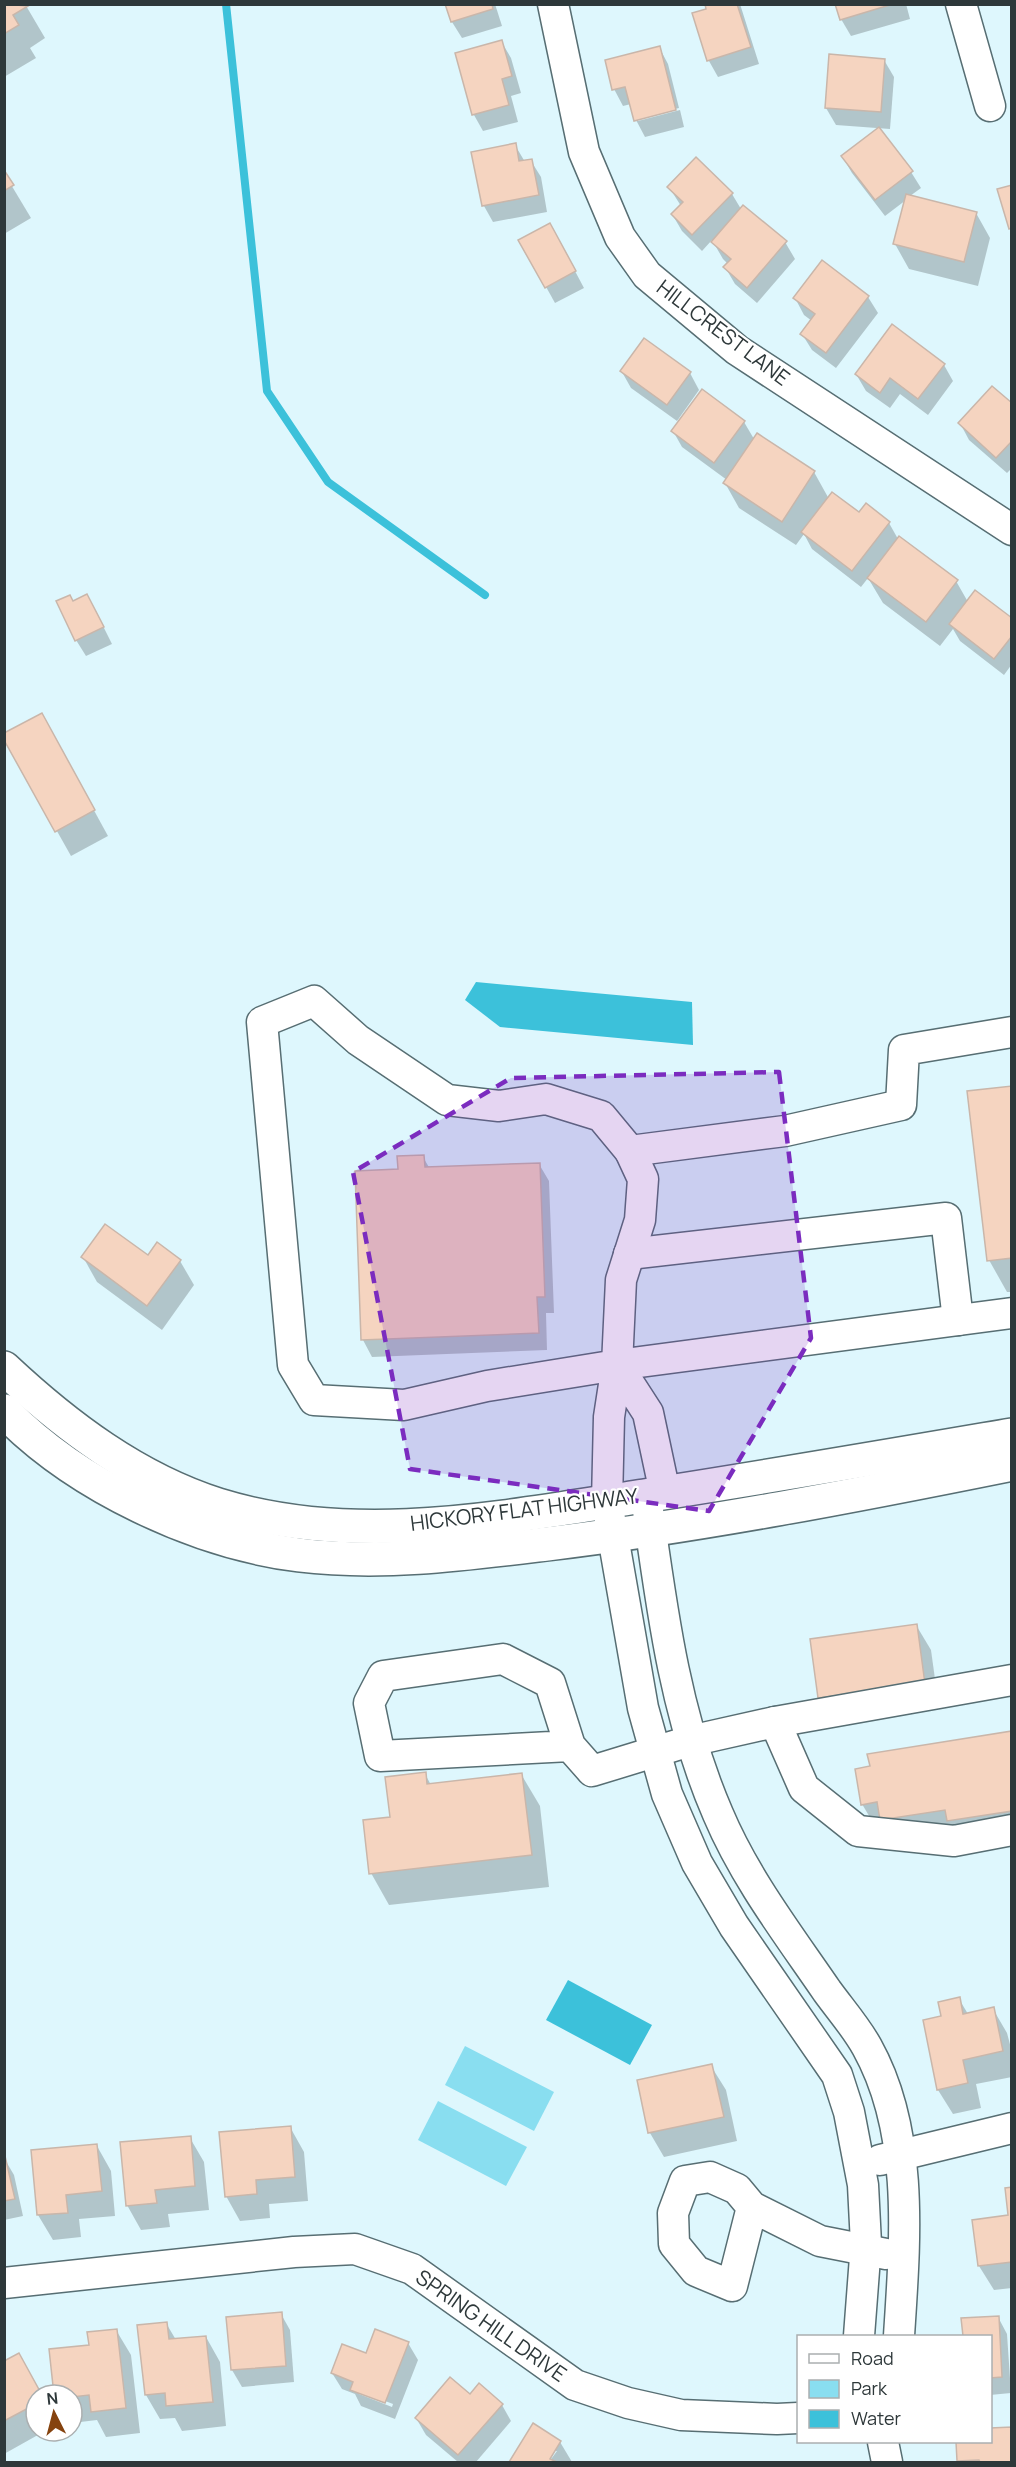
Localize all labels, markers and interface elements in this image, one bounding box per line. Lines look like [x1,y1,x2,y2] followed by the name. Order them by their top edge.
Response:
[651,273,796,391] street label: HILLCREST LANE
[408,1481,640,1537] street label: HICKORY FLAT HIGHWAY
[411,2263,572,2388] street label: SPRING HILL DRIVE
[797,2335,992,2443] legend
[851,2346,894,2370] text: Road
[851,2376,888,2400] text: Park
[24,2383,84,2443] north arrow
[46,2387,59,2410] text: N
[851,2406,901,2430] text: Water

